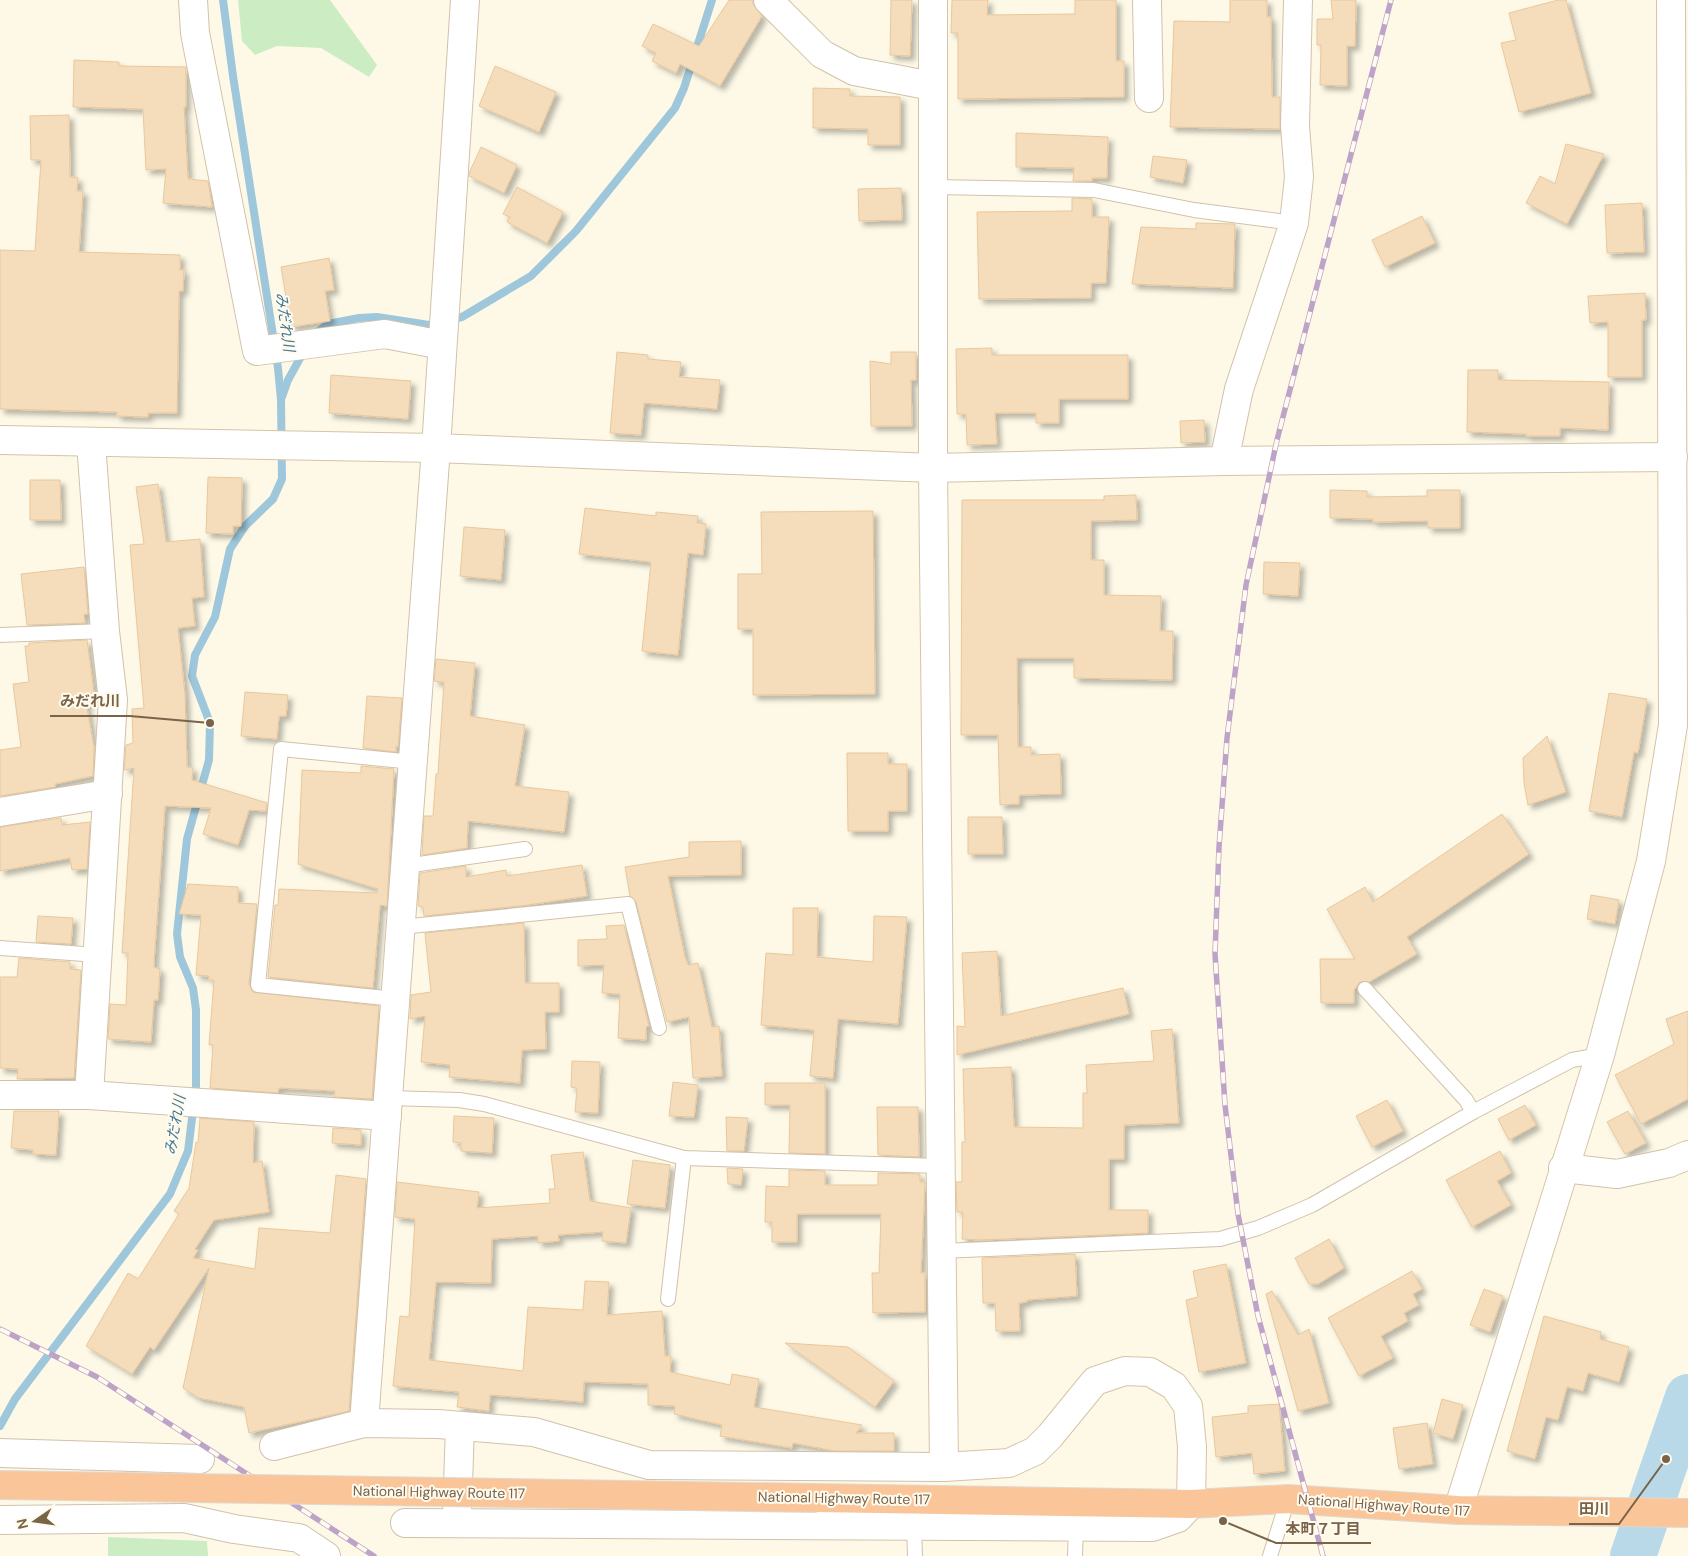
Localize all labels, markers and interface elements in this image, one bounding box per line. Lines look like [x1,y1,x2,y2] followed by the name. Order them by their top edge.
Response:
[271,291,299,355] water label: みだれ川
[50,686,130,716] callout: みだれ川
[60,691,120,711] text: みだれ川
[160,1092,190,1156] water label: みだれ川
[353,1481,525,1503] street label: National Highway Route 117
[758,1487,930,1509] street label: National Highway Route 117
[1297,1490,1471,1520] street label: National Highway Route 117
[1569,1494,1619,1524] callout: 田川
[10,1496,60,1546] north arrow
[1579,1499,1609,1519] text: 田川
[1276,1513,1371,1543] callout: 本町７丁目
[12,1517,32,1531] text: N
[1285,1519,1361,1539] text: 本町７丁目

